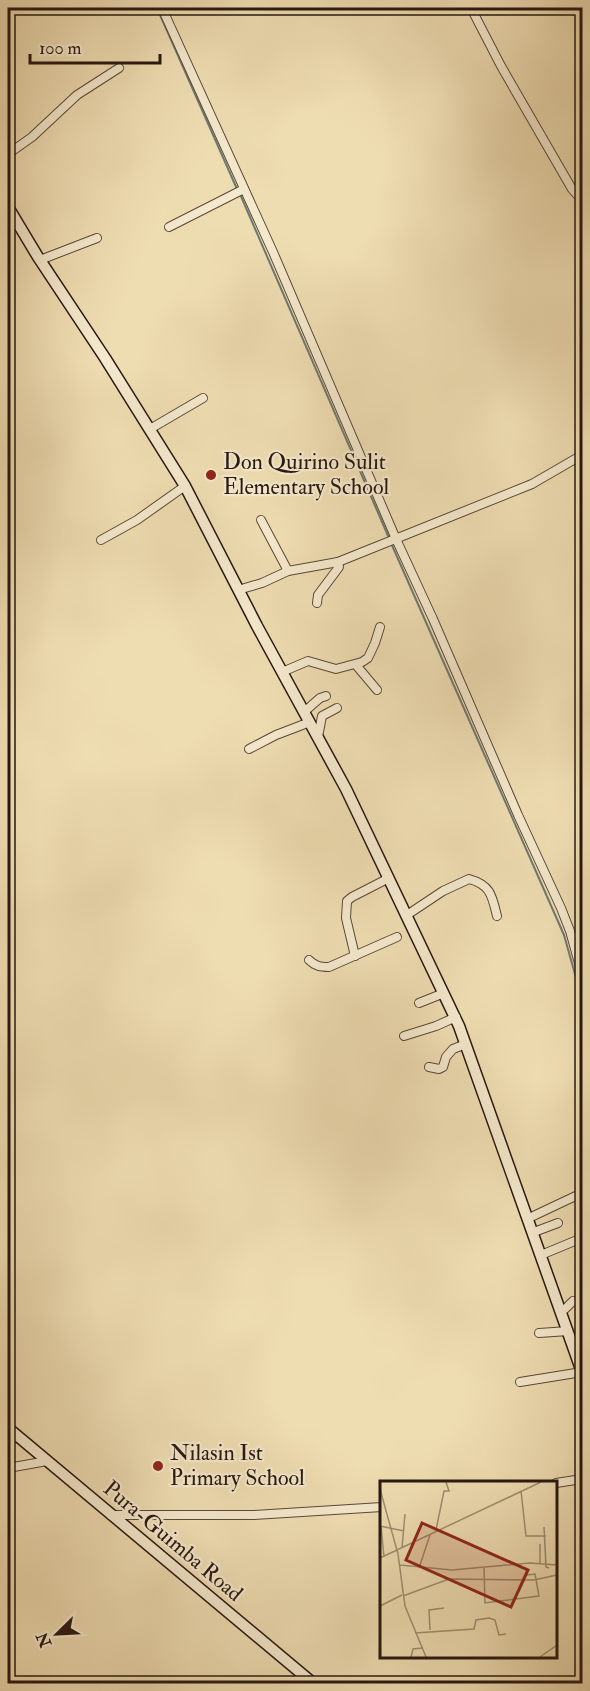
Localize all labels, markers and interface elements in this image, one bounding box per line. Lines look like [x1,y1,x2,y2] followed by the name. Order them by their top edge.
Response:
[30,27,160,65] scale bar
[39,37,82,60] text: 100 m
[223,448,389,501] place label: Don Quirino Sulit Elementary School
[204,468,218,482] marker: Don Quirino Sulit Elementary School
[170,1439,305,1492] place label: Nilasin Ist Primary School
[151,1459,165,1473] marker: Nilasin Ist Primary School
[97,1474,249,1608] street label: Pura-Guimba Road
[380,1481,557,1658] inset map
[27,1604,87,1664] north arrow
[32,1628,57,1651] text: N

